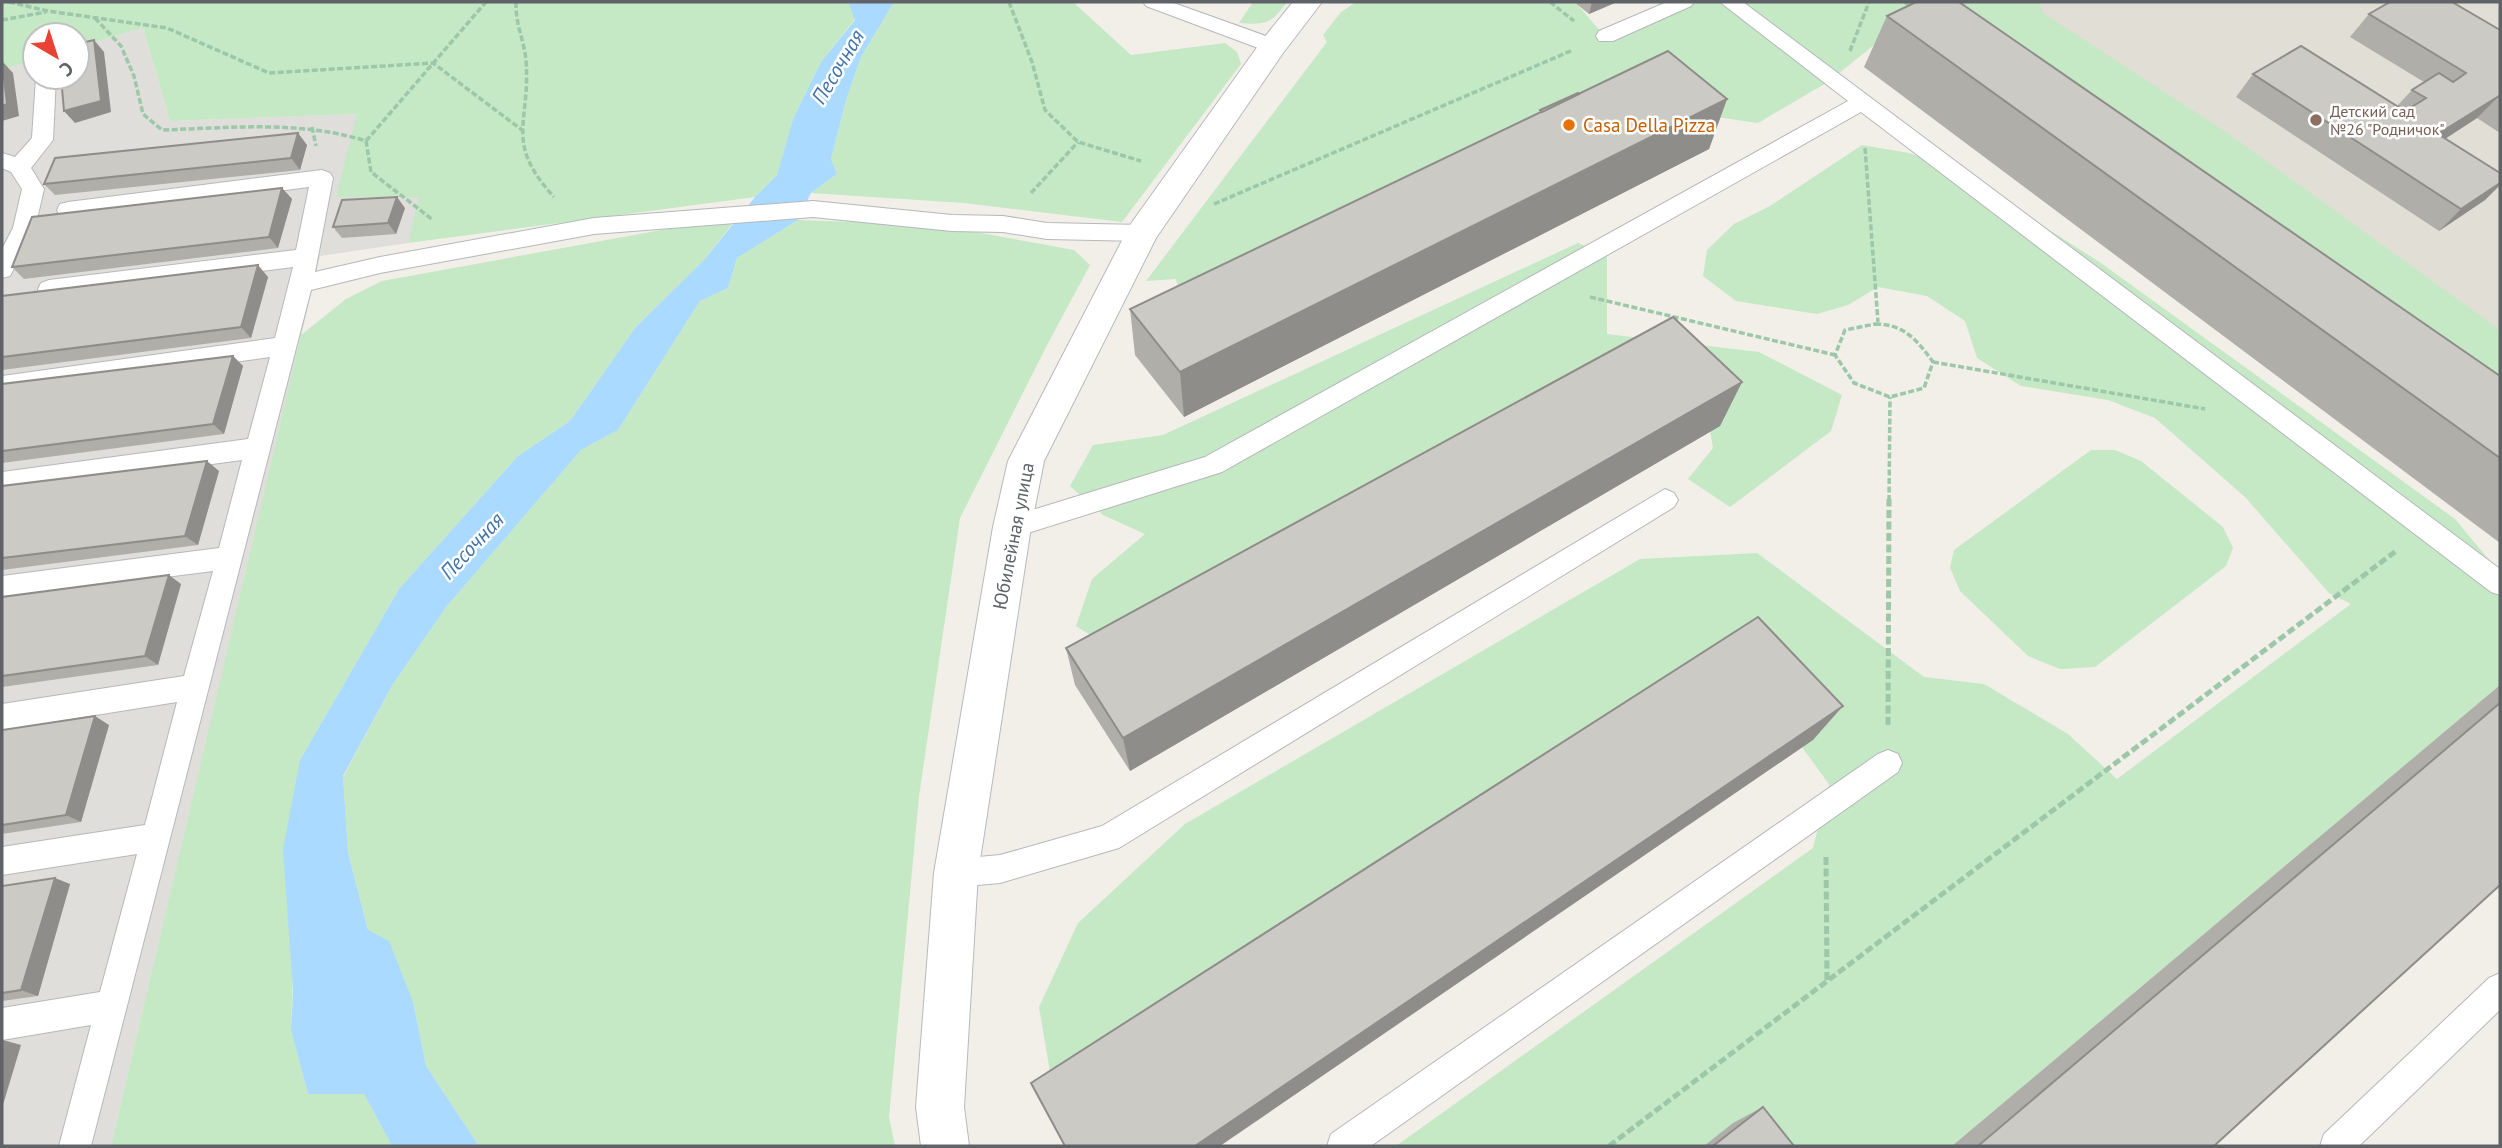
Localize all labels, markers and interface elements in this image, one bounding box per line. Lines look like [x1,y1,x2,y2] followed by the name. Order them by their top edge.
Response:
[21,21,91,91] north arrow
[805,24,870,109] water label: Песочная
[55,57,78,82] text: С
[2330,101,2445,139] place label: Детский сад №26 "Родничок"
[2308,112,2324,128] marker: Детский сад №26 "Родничок"
[1583,113,1715,137] place label: Casa Della Pizza
[1561,117,1577,133] marker: Casa Della Pizza
[987,460,1039,612] street label: Юбилейная улица
[434,506,510,585] water label: Песочная

